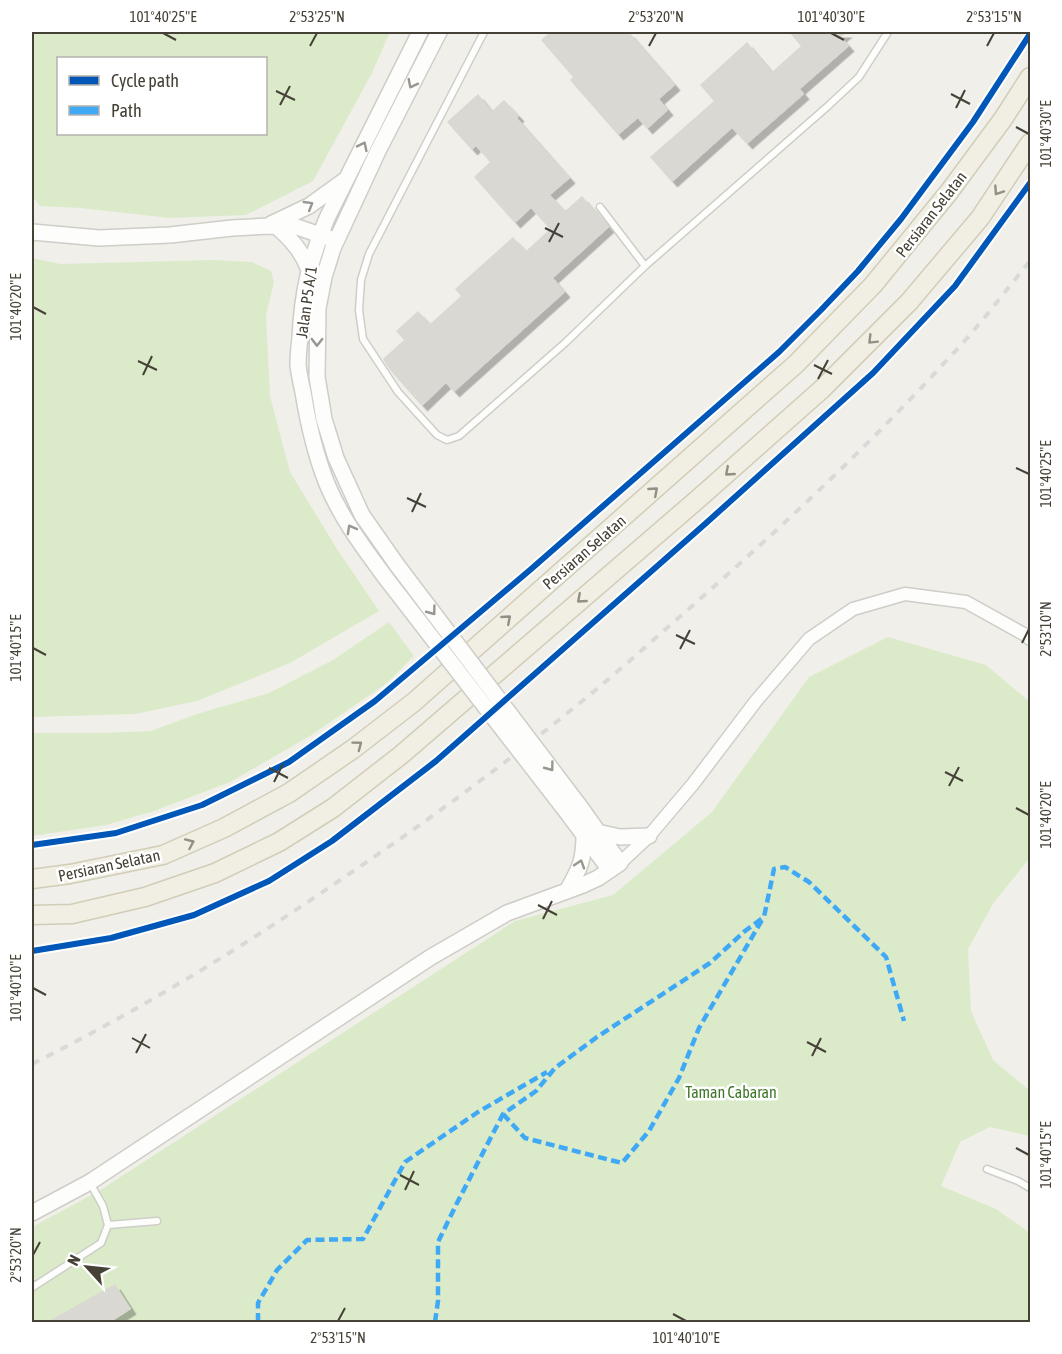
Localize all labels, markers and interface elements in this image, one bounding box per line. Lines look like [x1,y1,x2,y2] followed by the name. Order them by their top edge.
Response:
[129,8,197,25] text: 101°40'25"E
[289,8,345,25] text: 2°53'25"N
[628,8,684,25] text: 2°53'20"N
[797,8,865,25] text: 101°40'30"E
[966,8,1022,25] text: 2°53'15"N
[57,57,267,135] legend
[111,70,179,91] text: Cycle path
[408,77,420,88] one-way arrow
[111,100,142,121] text: Path
[1037,100,1054,168] text: 101°40'30"E
[355,141,367,152] one-way arrow
[892,168,970,260] street label: Persiaran Selatan
[994,185,1005,196] one-way arrow
[303,200,313,212] one-way arrow
[292,265,320,339] street label: Jalan P5 A/1
[7,273,24,341] text: 101°40'20"E
[868,332,879,343] one-way arrow
[311,338,324,347] one-way arrow
[1037,440,1054,508] text: 101°40'25"E
[725,465,735,476] one-way arrow
[647,487,658,498] one-way arrow
[539,511,629,593] street label: Persiaran Selatan
[347,525,358,535] one-way arrow
[577,592,588,603] one-way arrow
[1037,601,1054,657] text: 2°53'10"N
[425,605,436,616] one-way arrow
[7,614,24,682] text: 101°40'15"E
[500,615,511,626] one-way arrow
[351,741,362,752] one-way arrow
[543,760,554,771] one-way arrow
[1037,781,1054,849] text: 101°40'20"E
[184,838,195,850] one-way arrow
[56,845,162,885] street label: Persiaran Selatan
[573,859,585,869] one-way arrow
[7,954,24,1022] text: 101°40'10"E
[685,1083,777,1101] park label: Taman Cabaran
[1037,1121,1054,1189] text: 101°40'15"E
[7,1227,24,1283] text: 2°53'20"N
[57,1237,117,1297] north arrow
[63,1252,84,1268] text: N
[310,1329,366,1346] text: 2°53'15"N
[652,1329,720,1346] text: 101°40'10"E

